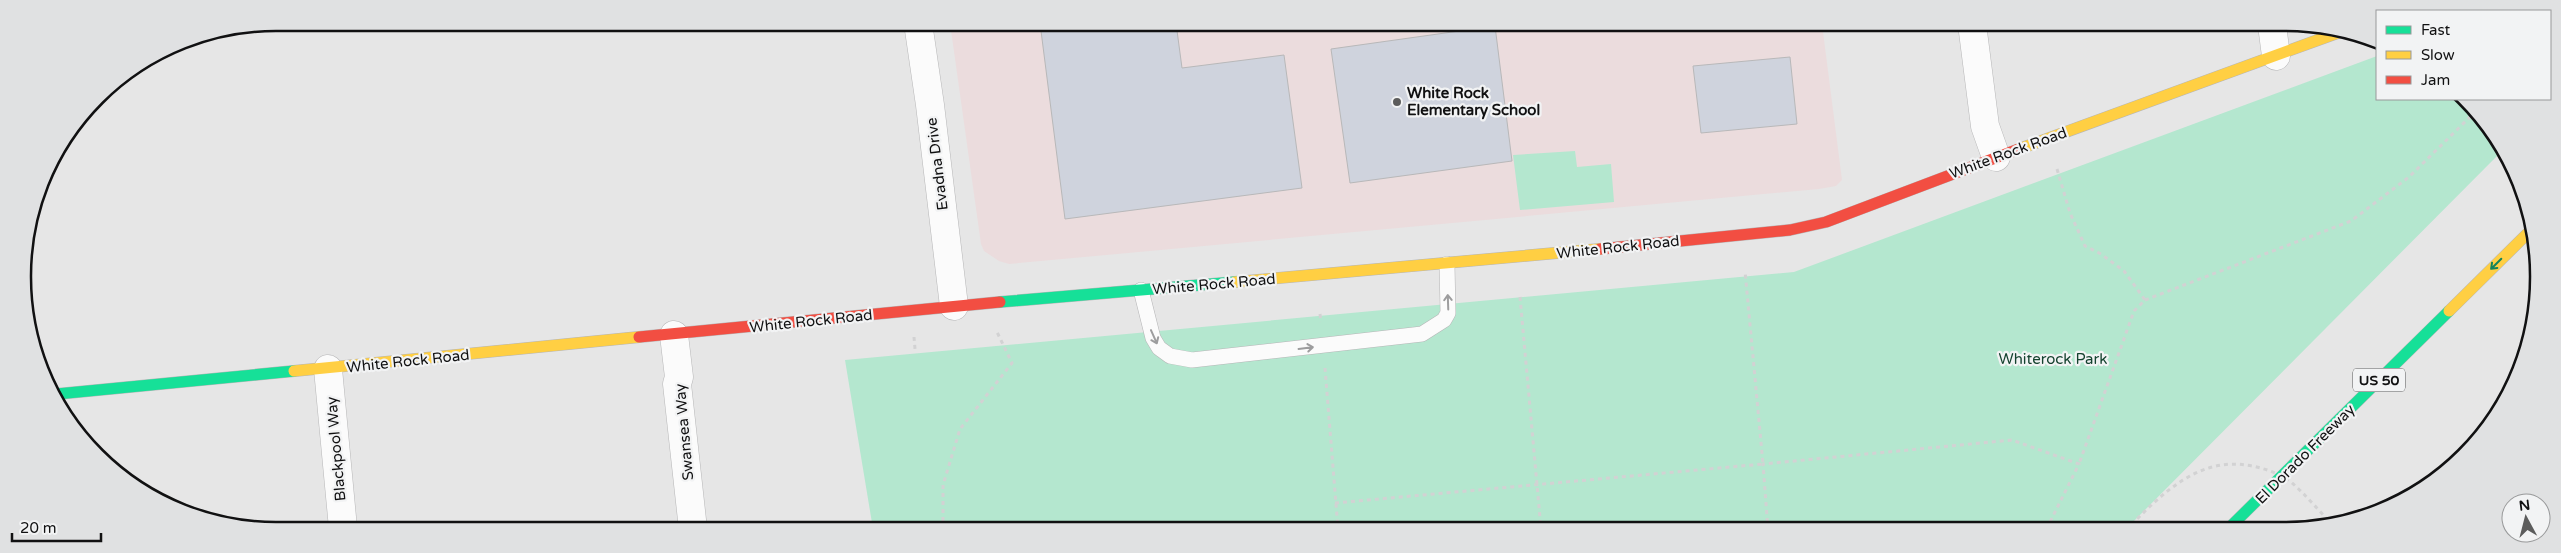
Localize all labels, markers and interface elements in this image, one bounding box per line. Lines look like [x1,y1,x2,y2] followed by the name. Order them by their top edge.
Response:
[2376,10,2551,100] legend
[2421,21,2451,39] text: Fast
[2421,46,2455,64] text: Slow
[2421,71,2450,89] text: Jam
[1407,84,1540,120] place label: White Rock Elementary School
[1391,96,1403,108] marker: White Rock Elementary School
[922,117,952,211] street label: Evadna Drive
[1947,123,2069,183] street label: White Rock Road
[1556,232,1680,262] street label: White Rock Road
[2490,258,2503,270] one-way arrow
[1152,270,1276,298] street label: White Rock Road
[1443,294,1452,310] one-way arrow
[749,306,873,336] street label: White Rock Road
[1149,329,1159,344] one-way arrow
[1298,343,1314,353] one-way arrow
[346,346,470,376] street label: White Rock Road
[1999,350,2107,368] park label: Whiterock Park
[2353,368,2405,392] road number: US 50
[671,383,697,481] street label: Swansea Way
[322,396,350,502] street label: Blackpool Way
[2252,401,2358,507] street label: El Dorado Freeway
[2501,493,2551,543] north arrow
[2518,496,2531,515] text: N
[12,510,101,542] scale bar
[20,519,57,537] text: 20 m

